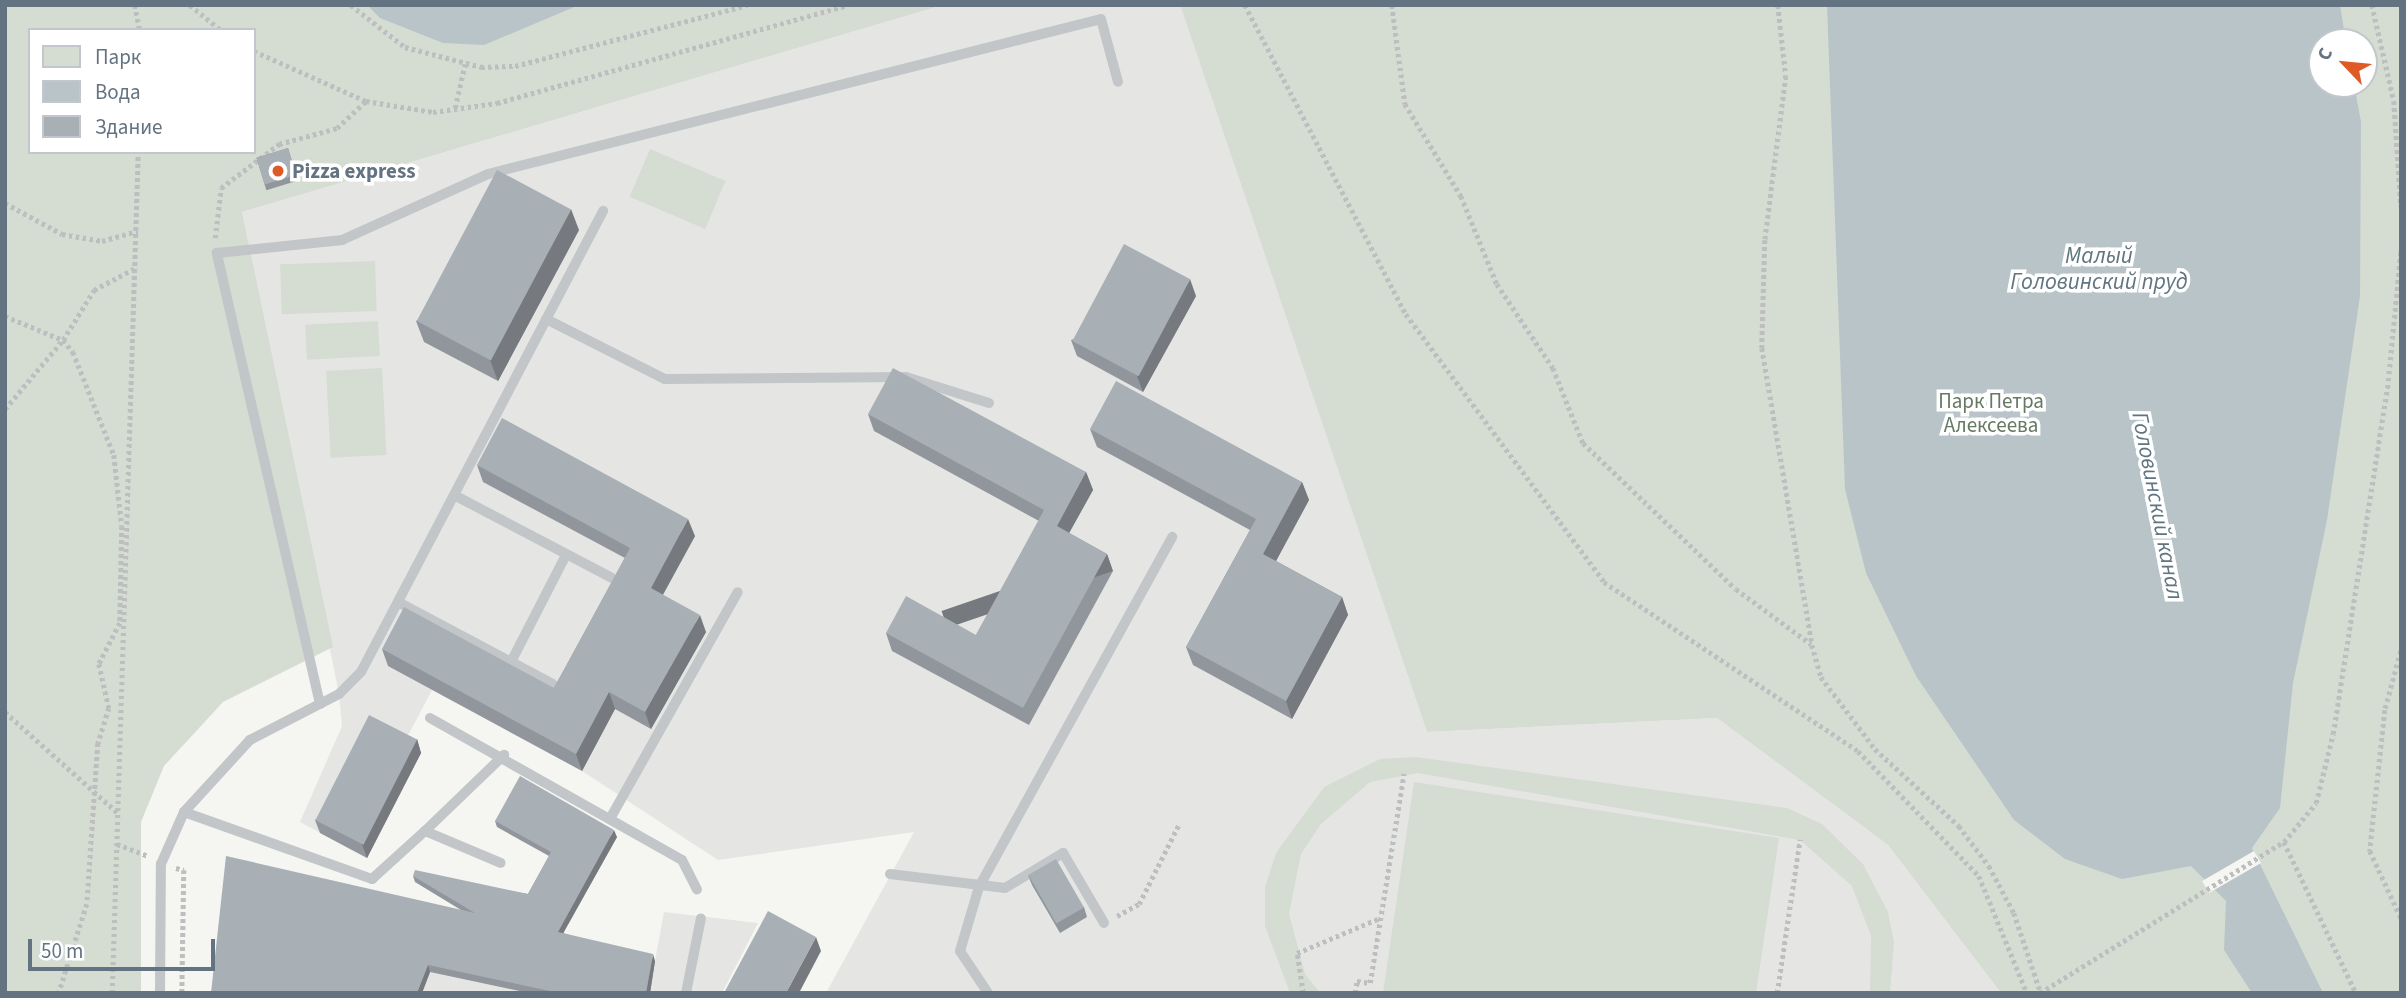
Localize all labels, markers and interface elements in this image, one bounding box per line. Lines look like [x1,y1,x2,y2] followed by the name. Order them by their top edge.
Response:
[28,28,256,154] legend
[2308,28,2378,98] north arrow
[95,42,141,72] text: Парк
[2311,44,2340,65] text: С
[95,77,141,107] text: Вода
[95,112,163,142] text: Здание
[292,158,416,184] place label: Pizza express
[270,163,286,179] marker: Pizza express
[2010,242,2188,296] water label: Малый Головинский пруд
[1938,388,2044,438] park label: Парк Петра Алексеева
[2125,410,2189,602] water label: Головинский канал
[32,925,219,969] scale bar
[41,936,83,966] text: 50 m

